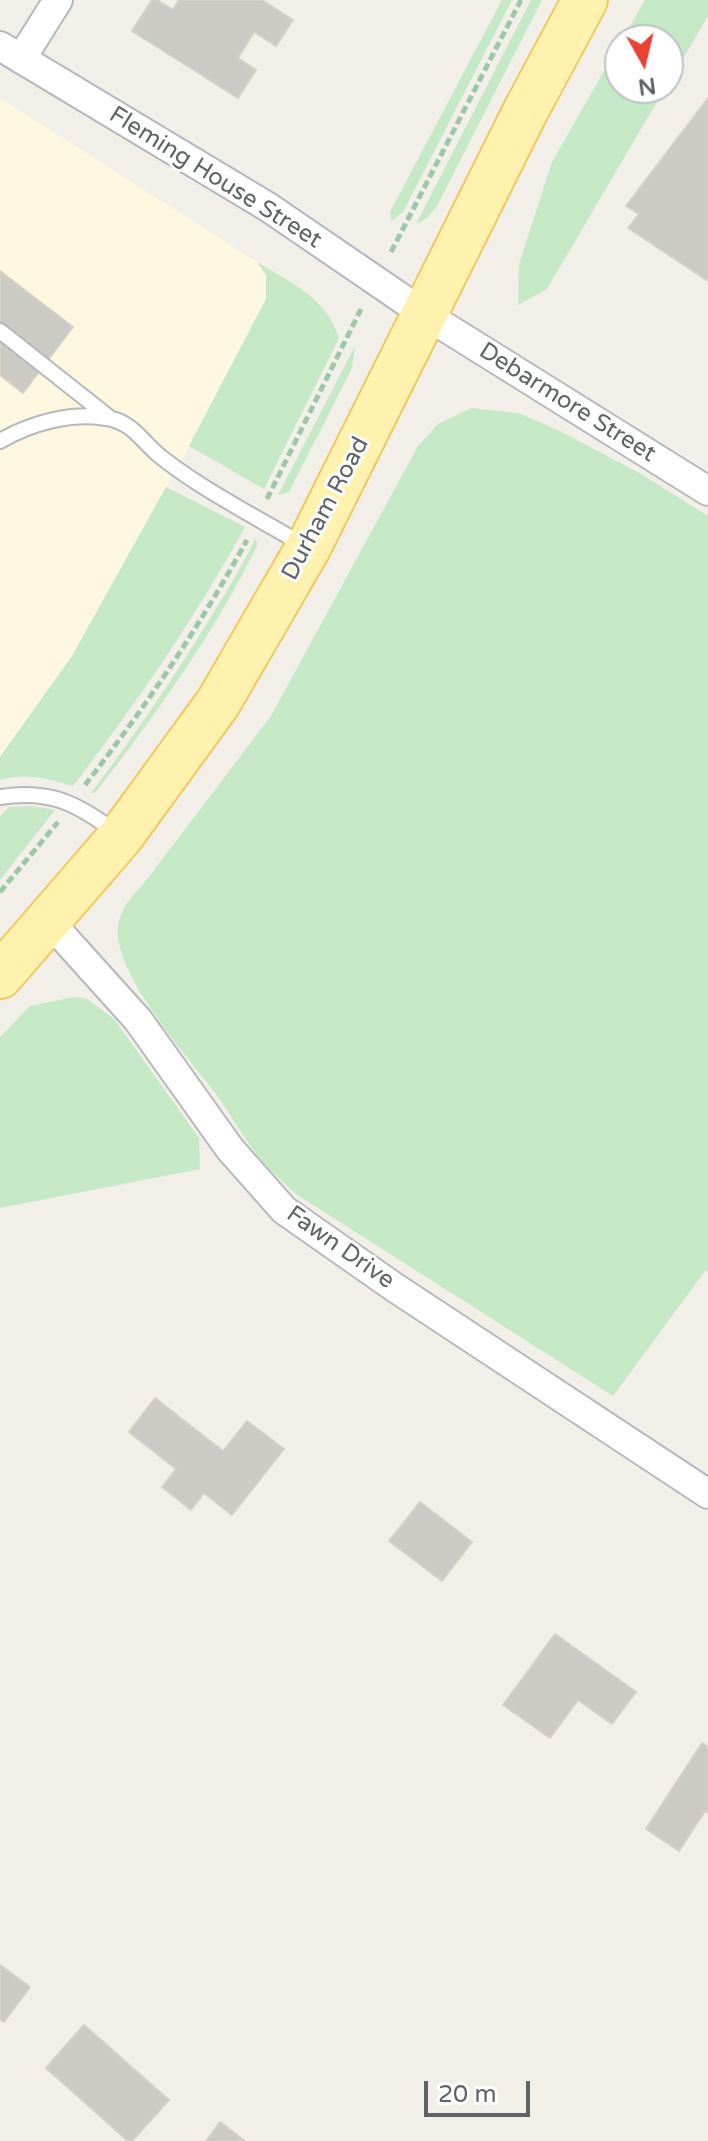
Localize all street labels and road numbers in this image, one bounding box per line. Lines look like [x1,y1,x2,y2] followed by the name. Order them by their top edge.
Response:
[104,101,326,255] street label: Fleming House Street
[473,337,661,469] street label: Debarmore Street
[276,432,376,586] street label: Durham Road
[281,1200,399,1296] street label: Fawn Drive

